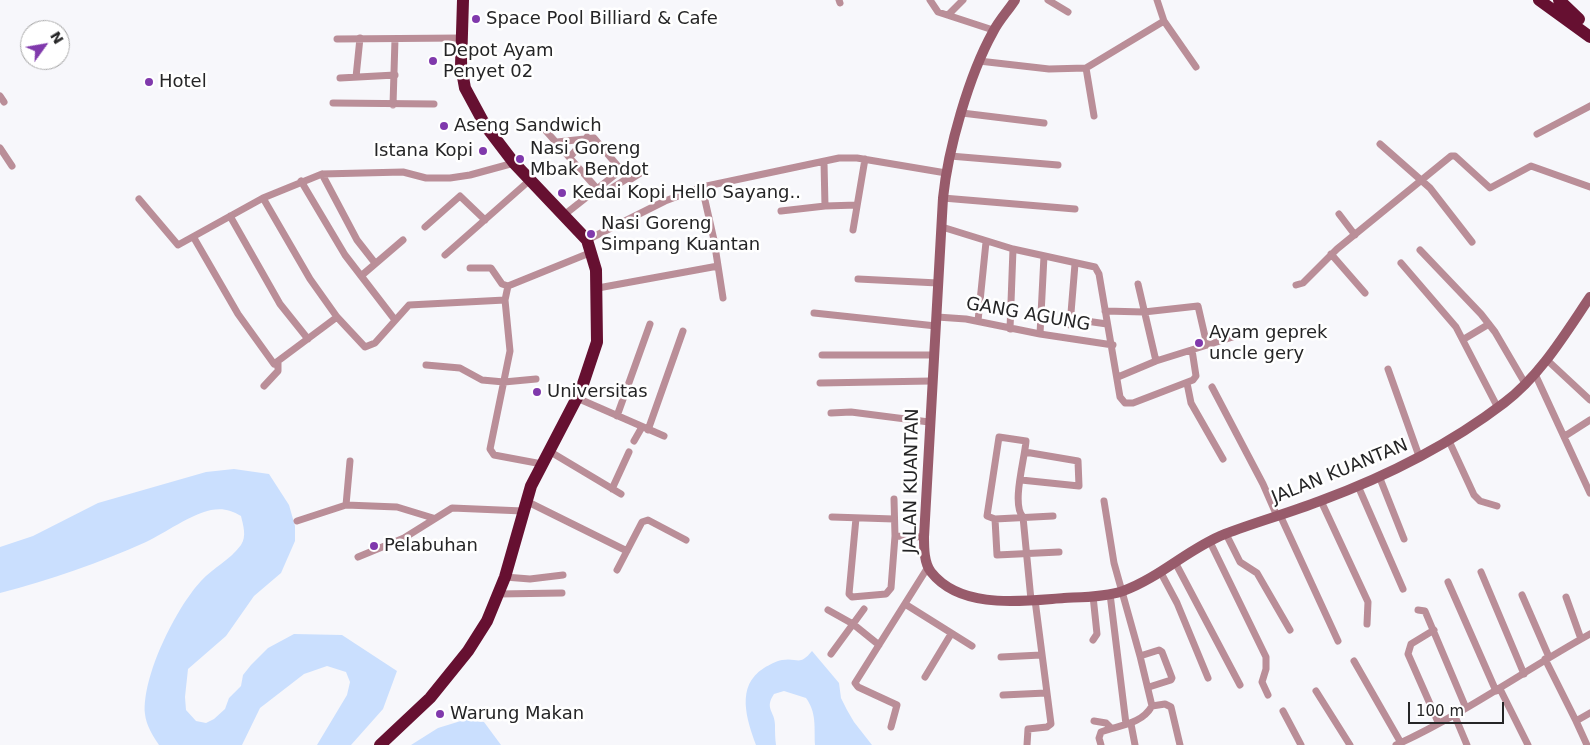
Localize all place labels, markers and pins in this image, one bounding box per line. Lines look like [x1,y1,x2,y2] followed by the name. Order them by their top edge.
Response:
[486,8,718,30] place label: Space Pool Billiard & Cafe
[470,13,482,25] marker: Space Pool Billiard & Cafe
[443,40,553,82] place label: Depot Ayam Penyet 02
[427,55,439,67] marker: Depot Ayam Penyet 02
[159,71,207,93] place label: Hotel
[143,76,155,88] marker: Hotel
[454,115,602,137] place label: Aseng Sandwich
[438,120,450,132] marker: Aseng Sandwich
[530,138,648,180] place label: Nasi Goreng Mbak Bendot
[374,140,473,162] place label: Istana Kopi
[477,145,489,157] marker: Istana Kopi
[514,153,526,165] marker: Nasi Goreng Mbak Bendot
[572,182,801,204] place label: Kedai Kopi Hello Sayang..
[556,187,568,199] marker: Kedai Kopi Hello Sayang..
[601,213,760,255] place label: Nasi Goreng Simpang Kuantan
[585,228,597,240] marker: Nasi Goreng Simpang Kuantan
[1209,322,1327,364] place label: Ayam geprek uncle gery
[1193,337,1205,349] marker: Ayam geprek uncle gery
[547,381,648,403] place label: Universitas
[531,386,543,398] marker: Universitas
[384,535,478,557] place label: Pelabuhan
[368,540,380,552] marker: Pelabuhan
[450,703,584,725] place label: Warung Makan
[434,708,446,720] marker: Warung Makan

